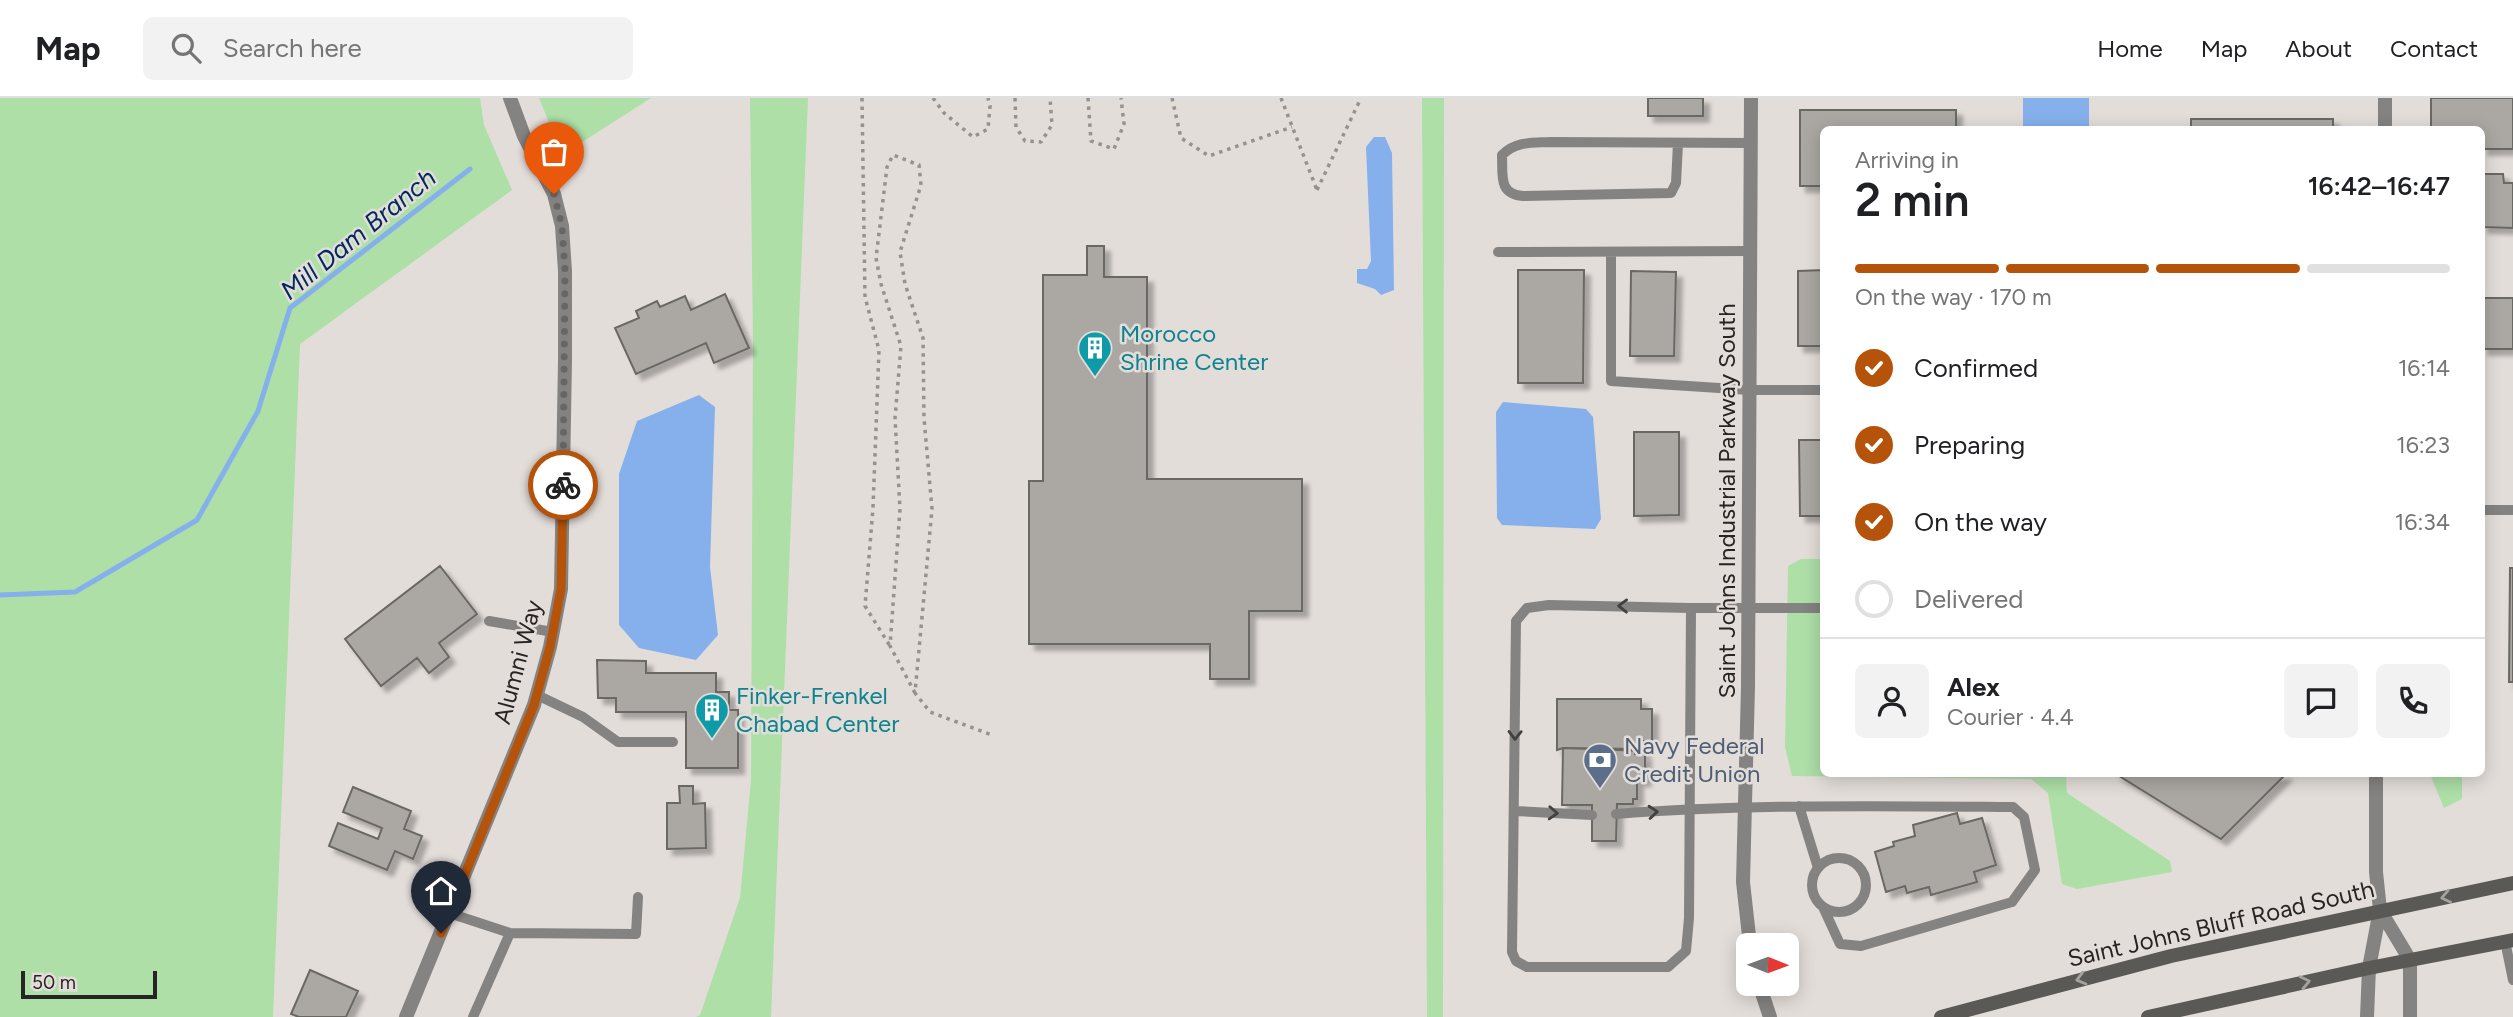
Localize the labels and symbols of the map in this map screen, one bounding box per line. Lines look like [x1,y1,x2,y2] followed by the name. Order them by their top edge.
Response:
[524,122,584,194] pin
[274,162,442,306] water label: Mill Dam Branch
[1712,303,1741,699] street label: Saint Johns Industrial Parkway South
[1120,319,1268,376] place label: Morocco Shrine Center
[1076,329,1114,378] building icon: Morocco Shrine Center
[528,450,598,520] courier
[487,596,548,727] street label: Alumni Way
[1617,598,1627,614] one-way arrow
[736,681,899,738] place label: Finker-Frenkel Chabad Center
[693,691,731,740] building icon: Finker-Frenkel Chabad Center
[1507,730,1522,741] one-way arrow
[1624,731,1764,788] place label: Navy Federal Credit Union
[1581,741,1619,790] bank icon: Navy Federal Credit Union
[1648,804,1659,819] one-way arrow
[1548,805,1559,820] one-way arrow
[411,861,471,933] pin
[2065,874,2377,973] street label: Saint Johns Bluff Road South
[2440,888,2452,903] one-way arrow
[1736,933,1799,996] north arrow
[21,968,158,1000] scale bar
[2075,971,2087,986] one-way arrow
[2299,976,2311,991] one-way arrow

